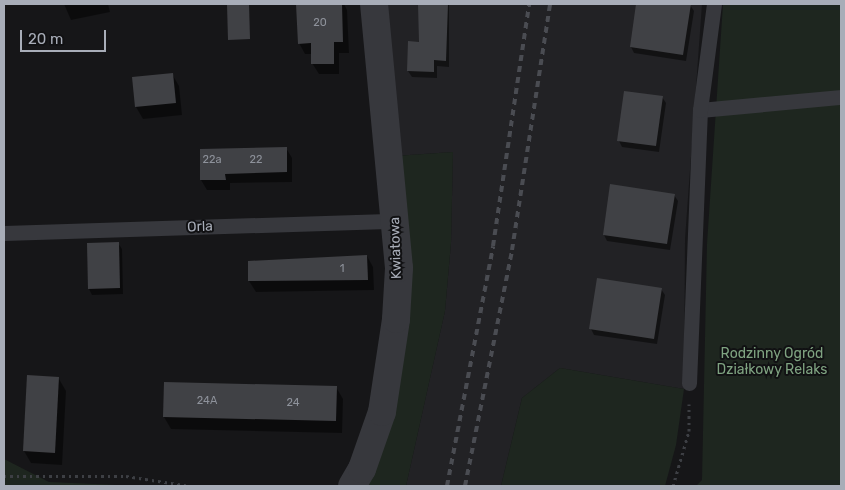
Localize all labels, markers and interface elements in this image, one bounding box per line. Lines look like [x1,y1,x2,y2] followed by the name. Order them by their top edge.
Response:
[313,16,327,30] house number: 20
[22,20,109,52] scale bar
[28,30,63,48] text: 20 m
[203,153,221,167] house number: 22a
[250,153,262,167] house number: 22
[387,217,405,279] street label: Kwiatowa
[187,218,213,236] street label: Orla
[340,262,344,276] house number: 1
[716,346,828,378] park label: Rodzinny Ogród Działkowy Relaks
[197,394,217,408] house number: 24A
[286,396,300,410] house number: 24

